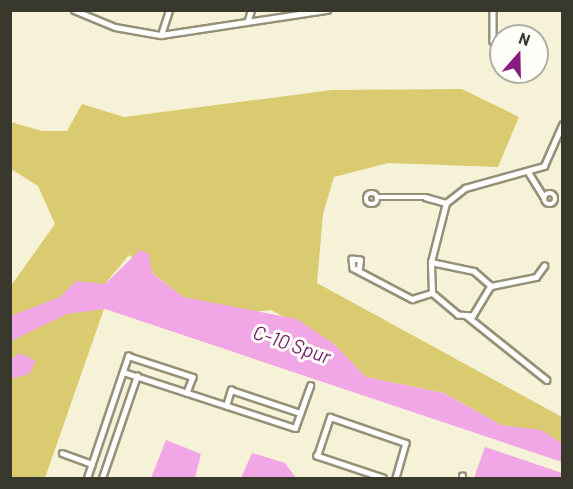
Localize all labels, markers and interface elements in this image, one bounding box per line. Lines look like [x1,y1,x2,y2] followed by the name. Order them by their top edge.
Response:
[489,24,549,84] north arrow
[516,28,533,49] text: N
[250,320,334,368] water label: C-10 Spur

